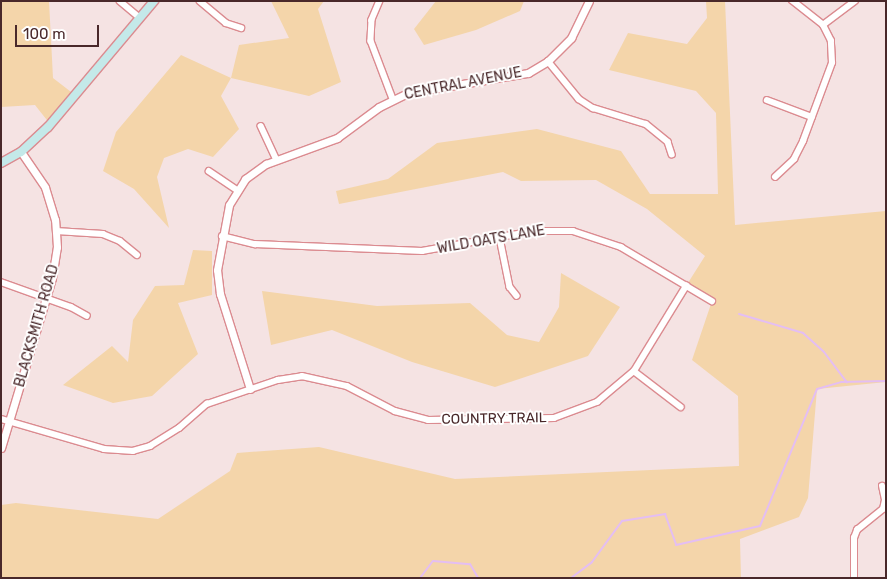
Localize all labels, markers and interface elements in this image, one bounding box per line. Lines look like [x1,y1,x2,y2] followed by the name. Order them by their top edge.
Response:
[18,15,101,47] scale bar
[23,25,65,43] text: 100 m
[403,64,523,104] street label: CENTRAL AVENUE
[436,222,546,258] street label: WILD OATS LANE
[11,263,63,389] street label: BLACKSMITH ROAD
[441,410,547,428] street label: COUNTRY TRAIL

